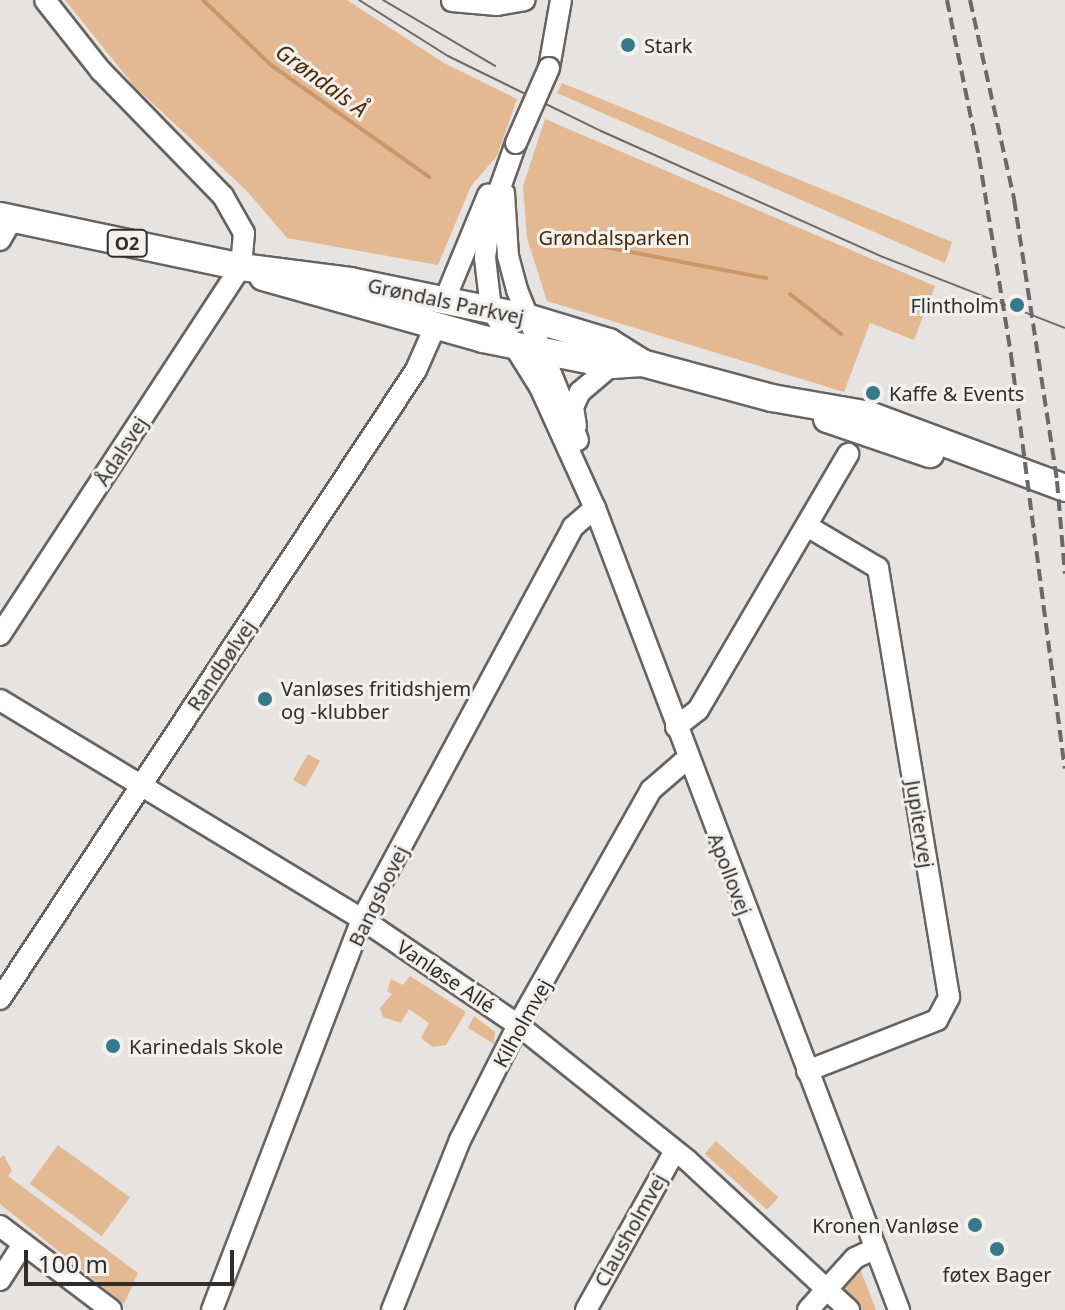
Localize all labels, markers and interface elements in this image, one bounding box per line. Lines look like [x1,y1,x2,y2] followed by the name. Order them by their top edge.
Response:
[644,33,692,57] place label: Stark
[619,36,637,54] marker: Stark
[271,38,373,122] water label: Grøndals Å
[538,225,690,249] park label: Grøndalsparken
[105,229,149,257] road number: O2
[366,273,526,329] street label: Grøndals Parkvej
[910,293,999,317] place label: Flintholm
[1006,294,1028,316] marker: Flintholm
[889,381,1024,405] place label: Kaffe & Events
[864,384,882,402] marker: Kaffe & Events
[90,412,152,490] street label: Ådalsvej
[182,615,260,715] street label: Randbølvej
[281,676,471,723] place label: Vanløses fritidshjem og -klubber
[256,690,274,708] marker: Vanløses fritidshjem og -klubber
[901,778,939,870] street label: Jupitervej
[703,830,757,918] street label: Apollovej
[343,842,413,950] street label: Bangsbovej
[392,934,500,1018] street label: Vanløse Allé
[488,974,556,1072] street label: Kilholmvej
[129,1034,283,1058] place label: Karinedals Skole
[104,1037,122,1055] marker: Karinedals Skole
[589,1169,671,1291] street label: Clausholmvej
[812,1213,959,1237] place label: Kronen Vanløse
[966,1216,984,1234] marker: Kronen Vanløse
[28,1234,238,1284] scale bar
[988,1240,1006,1258] marker: føtex Bager
[38,1247,108,1280] text: 100 m
[943,1262,1051,1286] place label: føtex Bager

